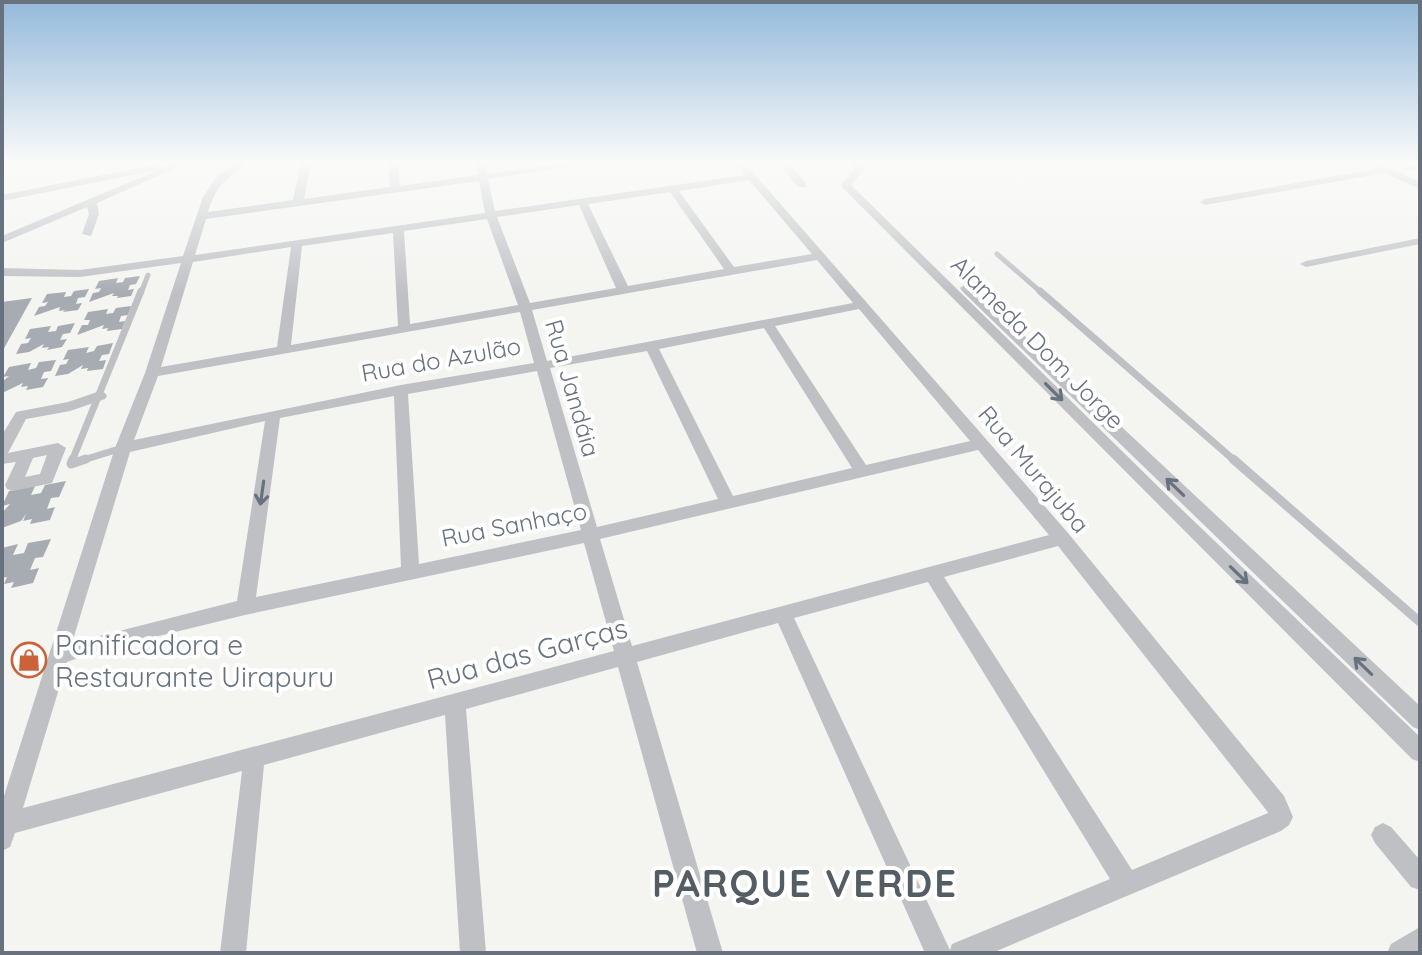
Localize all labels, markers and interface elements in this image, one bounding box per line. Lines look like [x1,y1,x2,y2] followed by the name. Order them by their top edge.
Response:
[945,249,1131,435] street label: Alameda Dom Jorge
[539,316,607,460] street label: Rua Jandáia
[359,330,523,388] street label: Rua do Azulão
[1044,382,1063,401] one-way arrow
[972,399,1096,539] street label: Rua Murajuba
[1166,478,1185,497] one-way arrow
[254,480,269,505] one-way arrow
[439,495,589,553] street label: Rua Sanhaço
[1229,565,1248,584] one-way arrow
[423,609,631,697] street label: Rua das Garças
[55,627,334,694] place label: Panificadora e Restaurante Uirapuru
[10,641,48,679] shop icon: Panificadora e Restaurante Uirapuru
[1354,657,1374,676] one-way arrow
[652,859,958,907] district label: PARQUE VERDE

